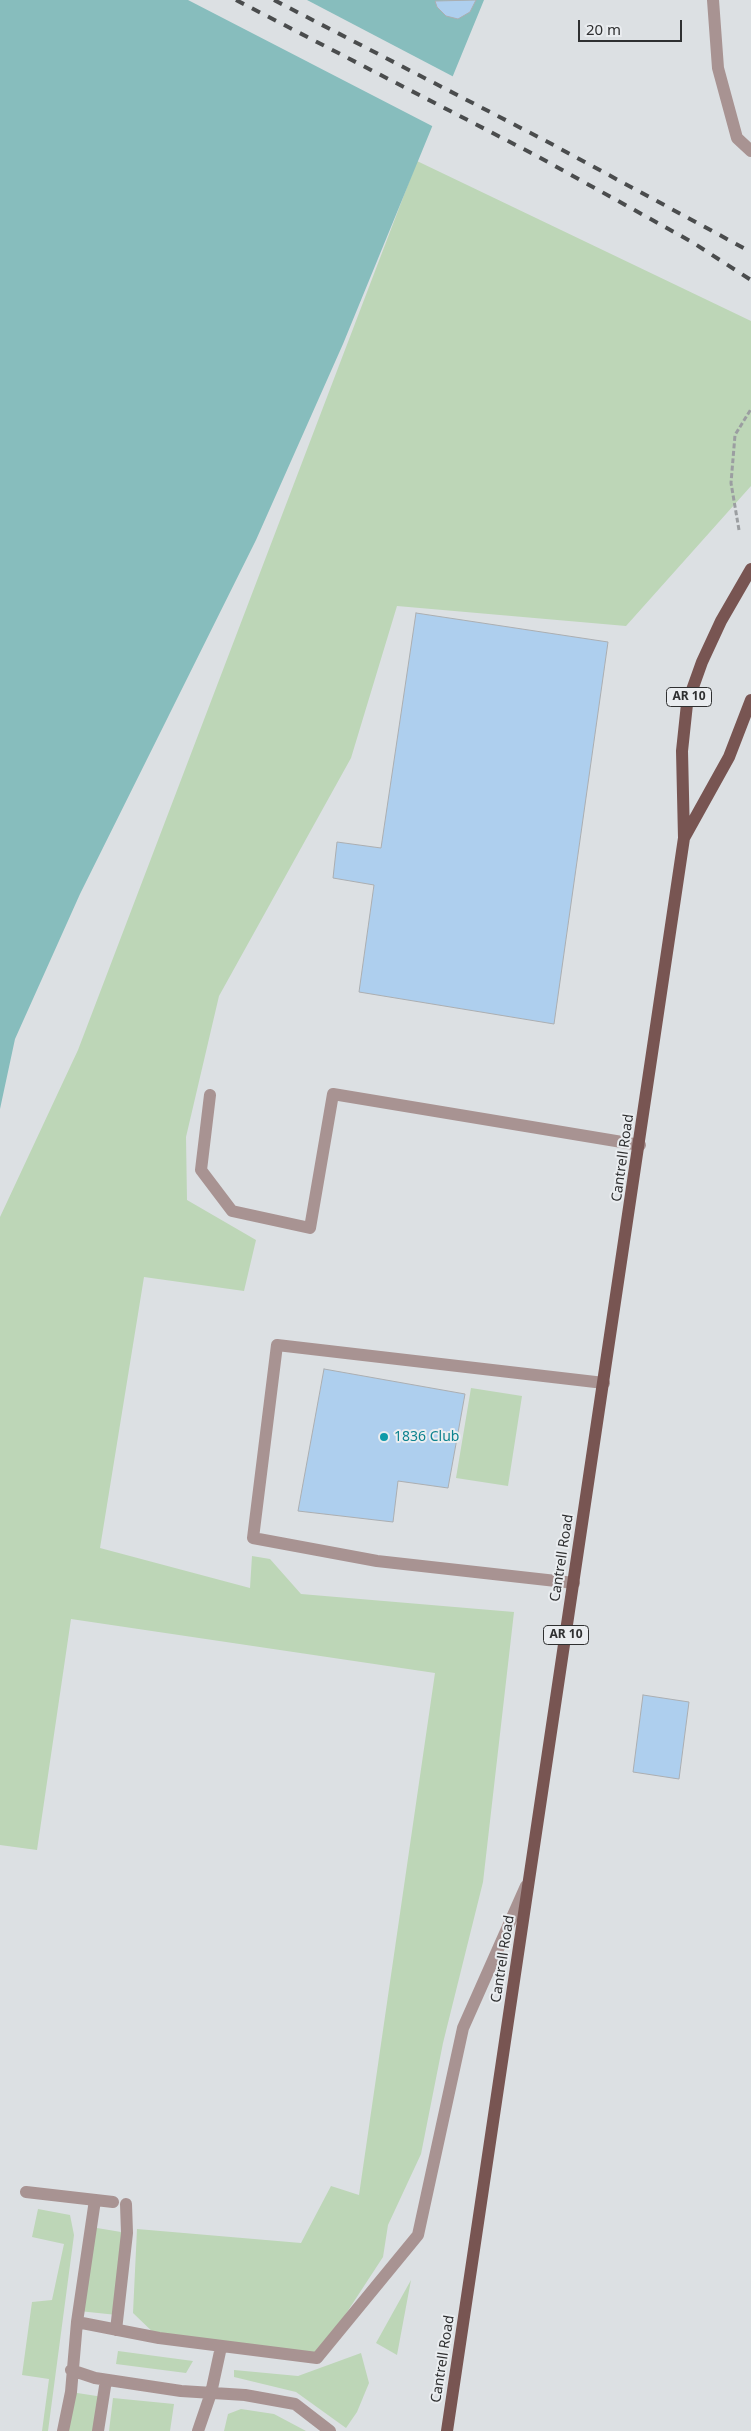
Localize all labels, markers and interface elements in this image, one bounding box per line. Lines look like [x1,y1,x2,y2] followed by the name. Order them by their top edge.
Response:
[581,10,685,42] scale bar
[586,19,621,39] text: 20 m
[666,688,712,706] road number: AR 10
[609,1113,637,1203] street label: Cantrell Road
[394,1429,459,1445] place label: 1836 Club
[378,1431,390,1443] marker: 1836 Club
[547,1513,577,1603] street label: Cantrell Road
[544,1626,588,1644] road number: AR 10
[488,1914,518,2004] street label: Cantrell Road
[428,2314,458,2404] street label: Cantrell Road

